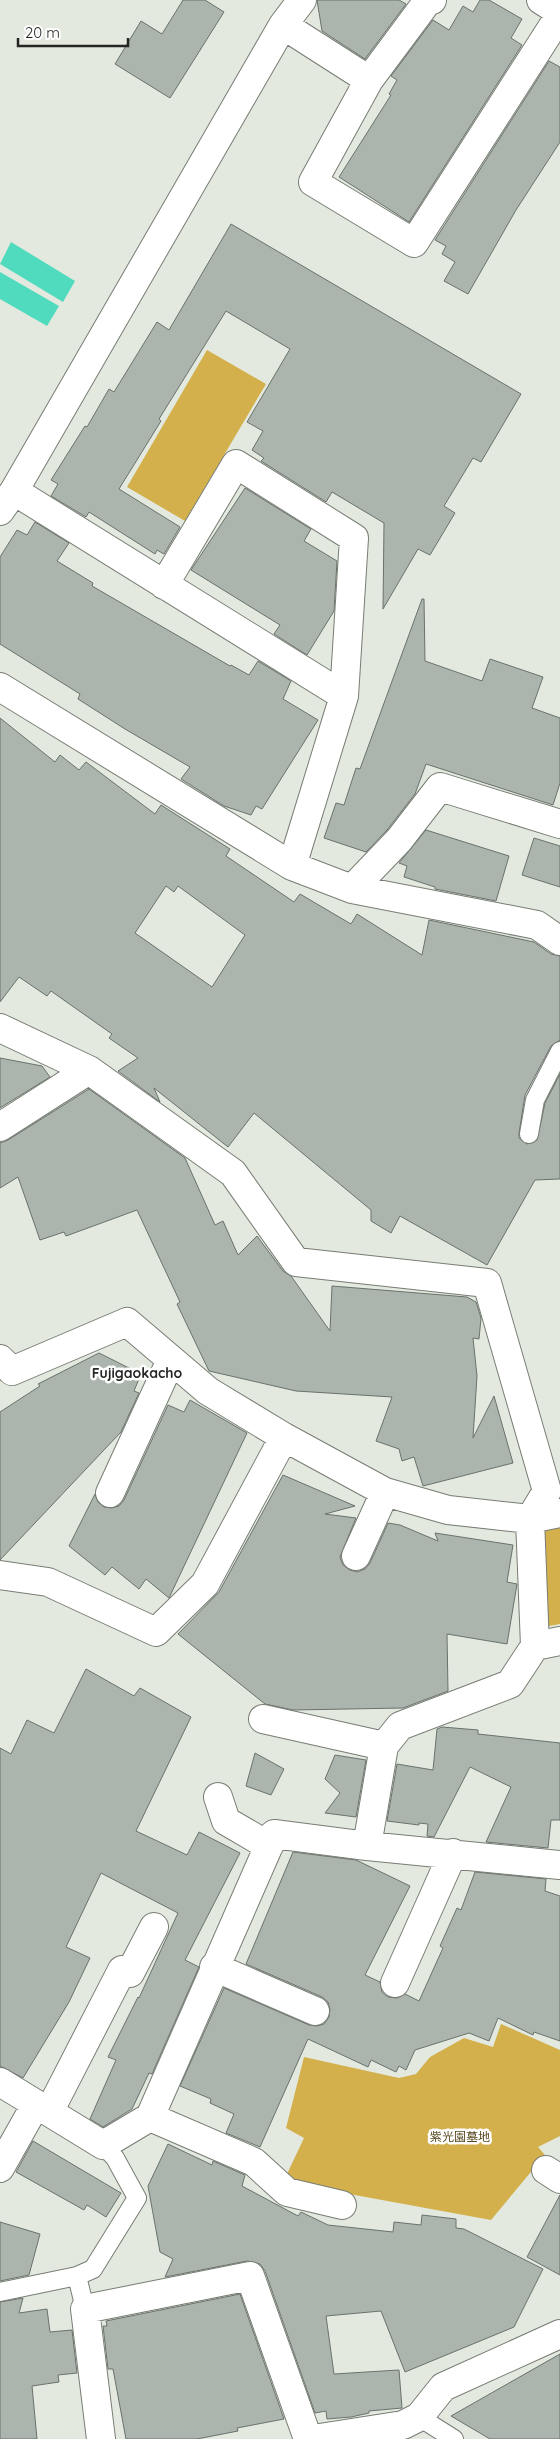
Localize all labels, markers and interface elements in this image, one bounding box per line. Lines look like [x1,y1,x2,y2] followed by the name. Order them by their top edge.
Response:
[18,15,128,47] scale bar
[25,23,60,42] text: 20 m
[92,1364,182,1382] district label: Fujigaokacho
[430,2129,490,2144] park label: 紫光園墓地

